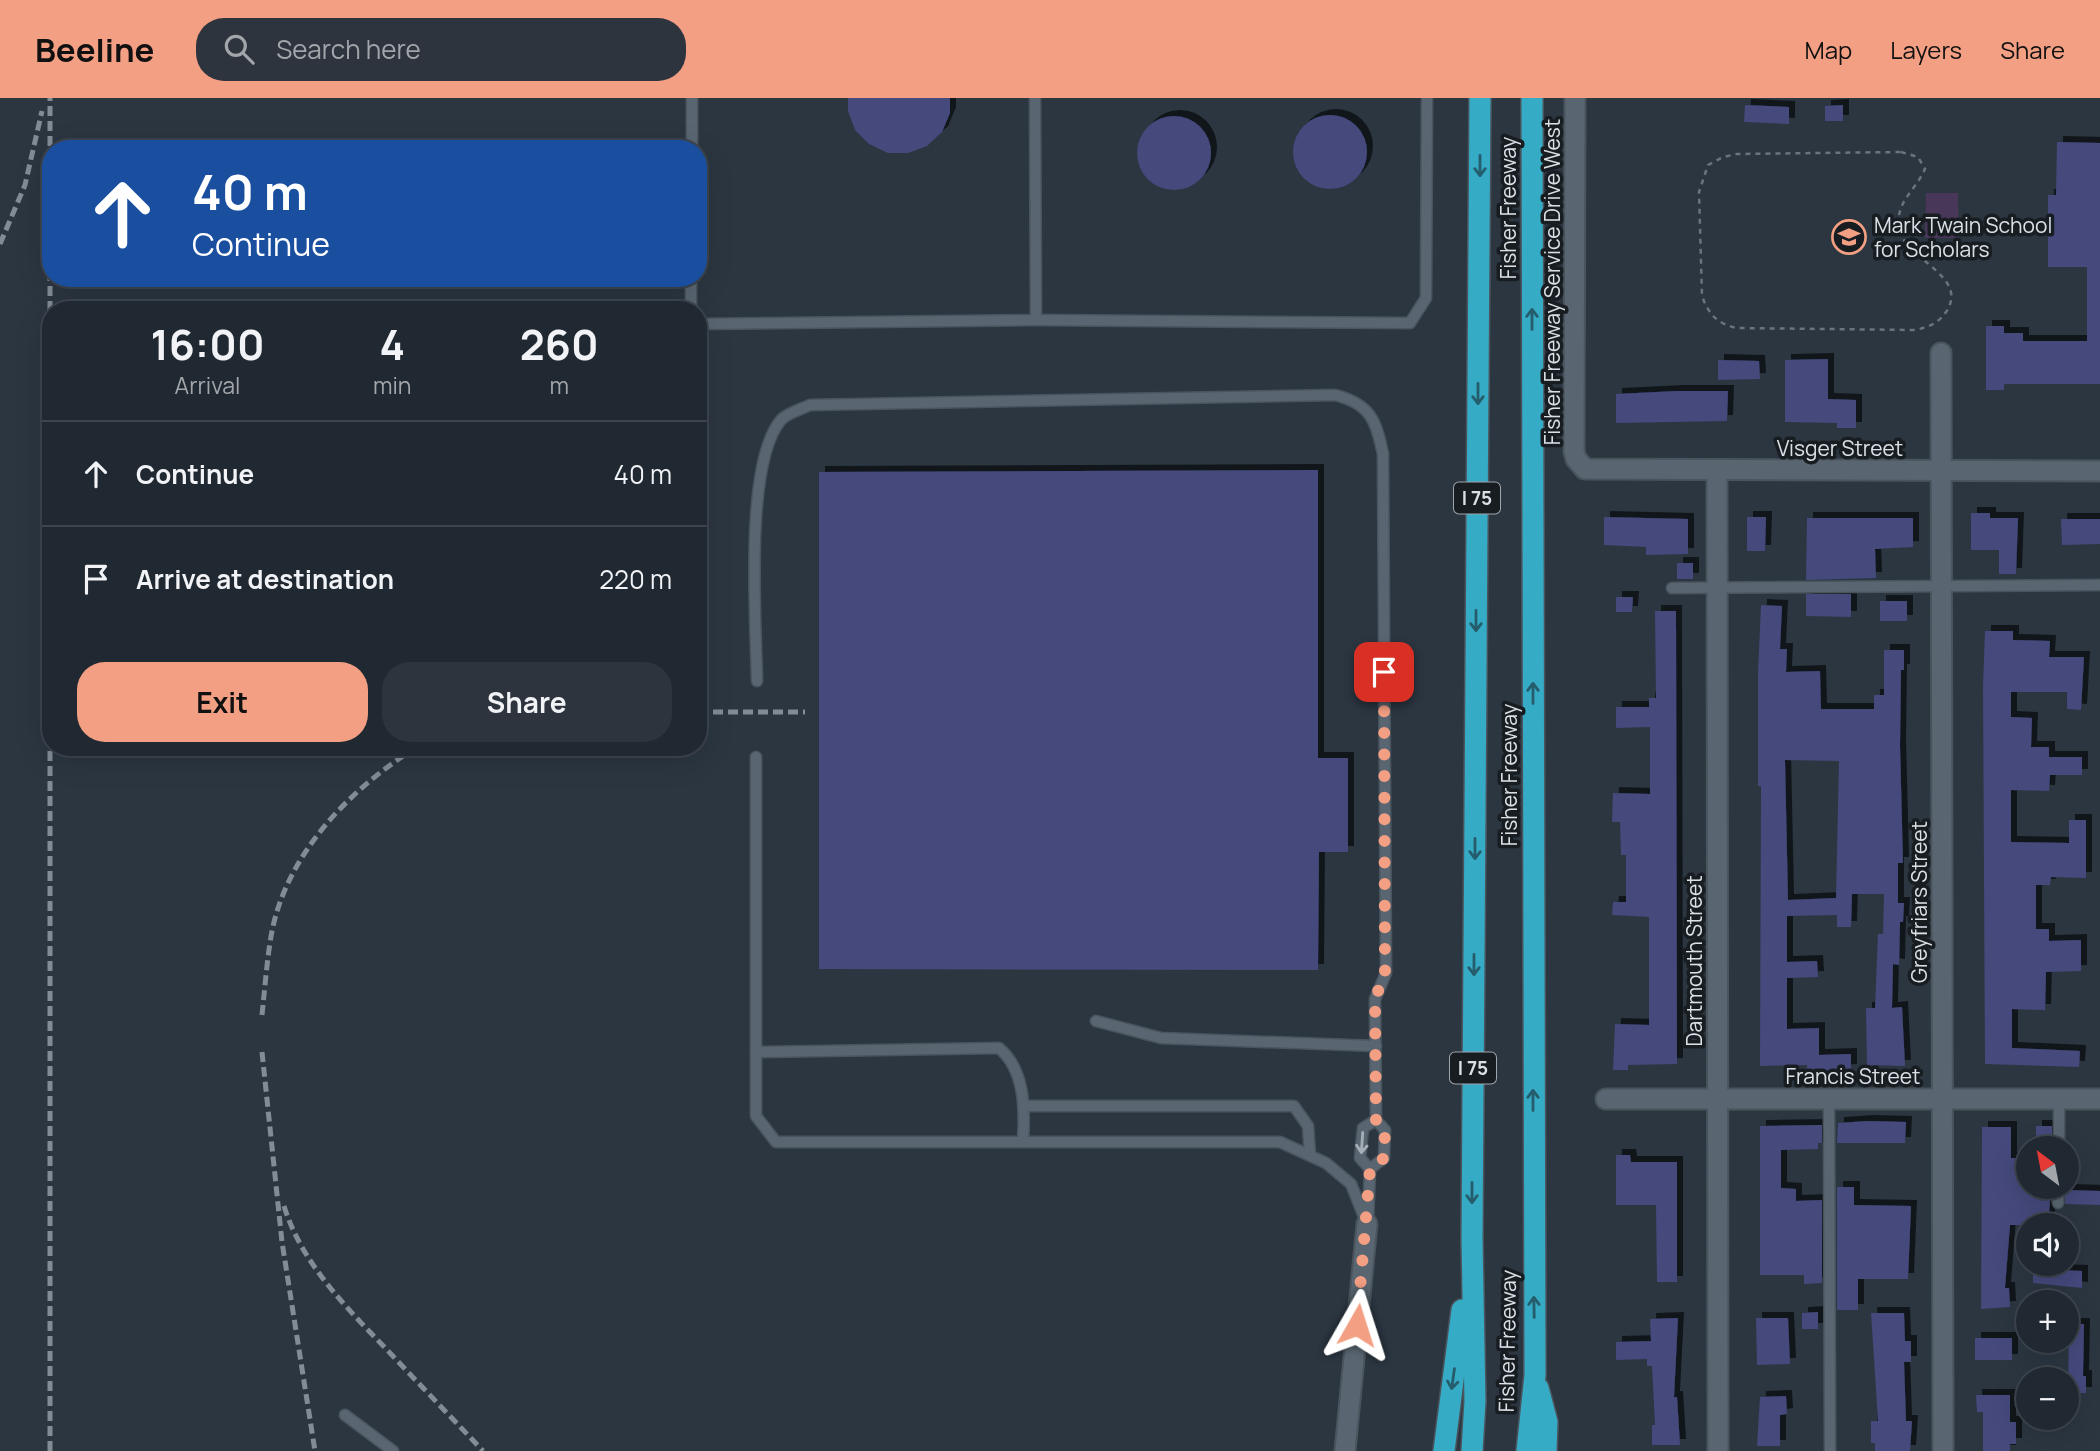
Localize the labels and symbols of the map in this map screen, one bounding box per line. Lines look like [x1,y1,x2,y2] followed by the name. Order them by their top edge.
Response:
[1538,119,1566,445] street label: Fisher Freeway Service Drive West
[1494,137,1522,279] street label: Fisher Freeway
[1473,154,1487,177] one-way arrow
[1874,211,2052,263] place label: Mark Twain School for Scholars
[1830,218,1868,256] school or university icon: Mark Twain School for Scholars
[1525,308,1539,331] one-way arrow
[1471,382,1485,405] one-way arrow
[1777,434,1903,462] street label: Visger Street
[1454,482,1500,514] road number: I 75
[1470,609,1483,632] one-way arrow
[1354,642,1414,702] pin
[1526,682,1540,705] one-way arrow
[1495,704,1523,846] street label: Fisher Freeway
[1905,821,1933,983] street label: Greyfriars Street
[1468,837,1482,860] one-way arrow
[1680,875,1708,1047] street label: Dartmouth Street
[1467,954,1481,977] one-way arrow
[1450,1052,1496,1084] road number: I 75
[1786,1062,1920,1090] street label: Francis Street
[1526,1089,1540,1112] one-way arrow
[1355,1131,1368,1153] one-way arrow
[2016,1136,2079,1199] north arrow
[1465,1181,1479,1204] one-way arrow
[1492,1269,1522,1413] street label: Fisher Freeway
[1320,1288,1394,1362] position arrow
[1527,1296,1541,1319] one-way arrow
[1446,1367,1459,1390] one-way arrow

